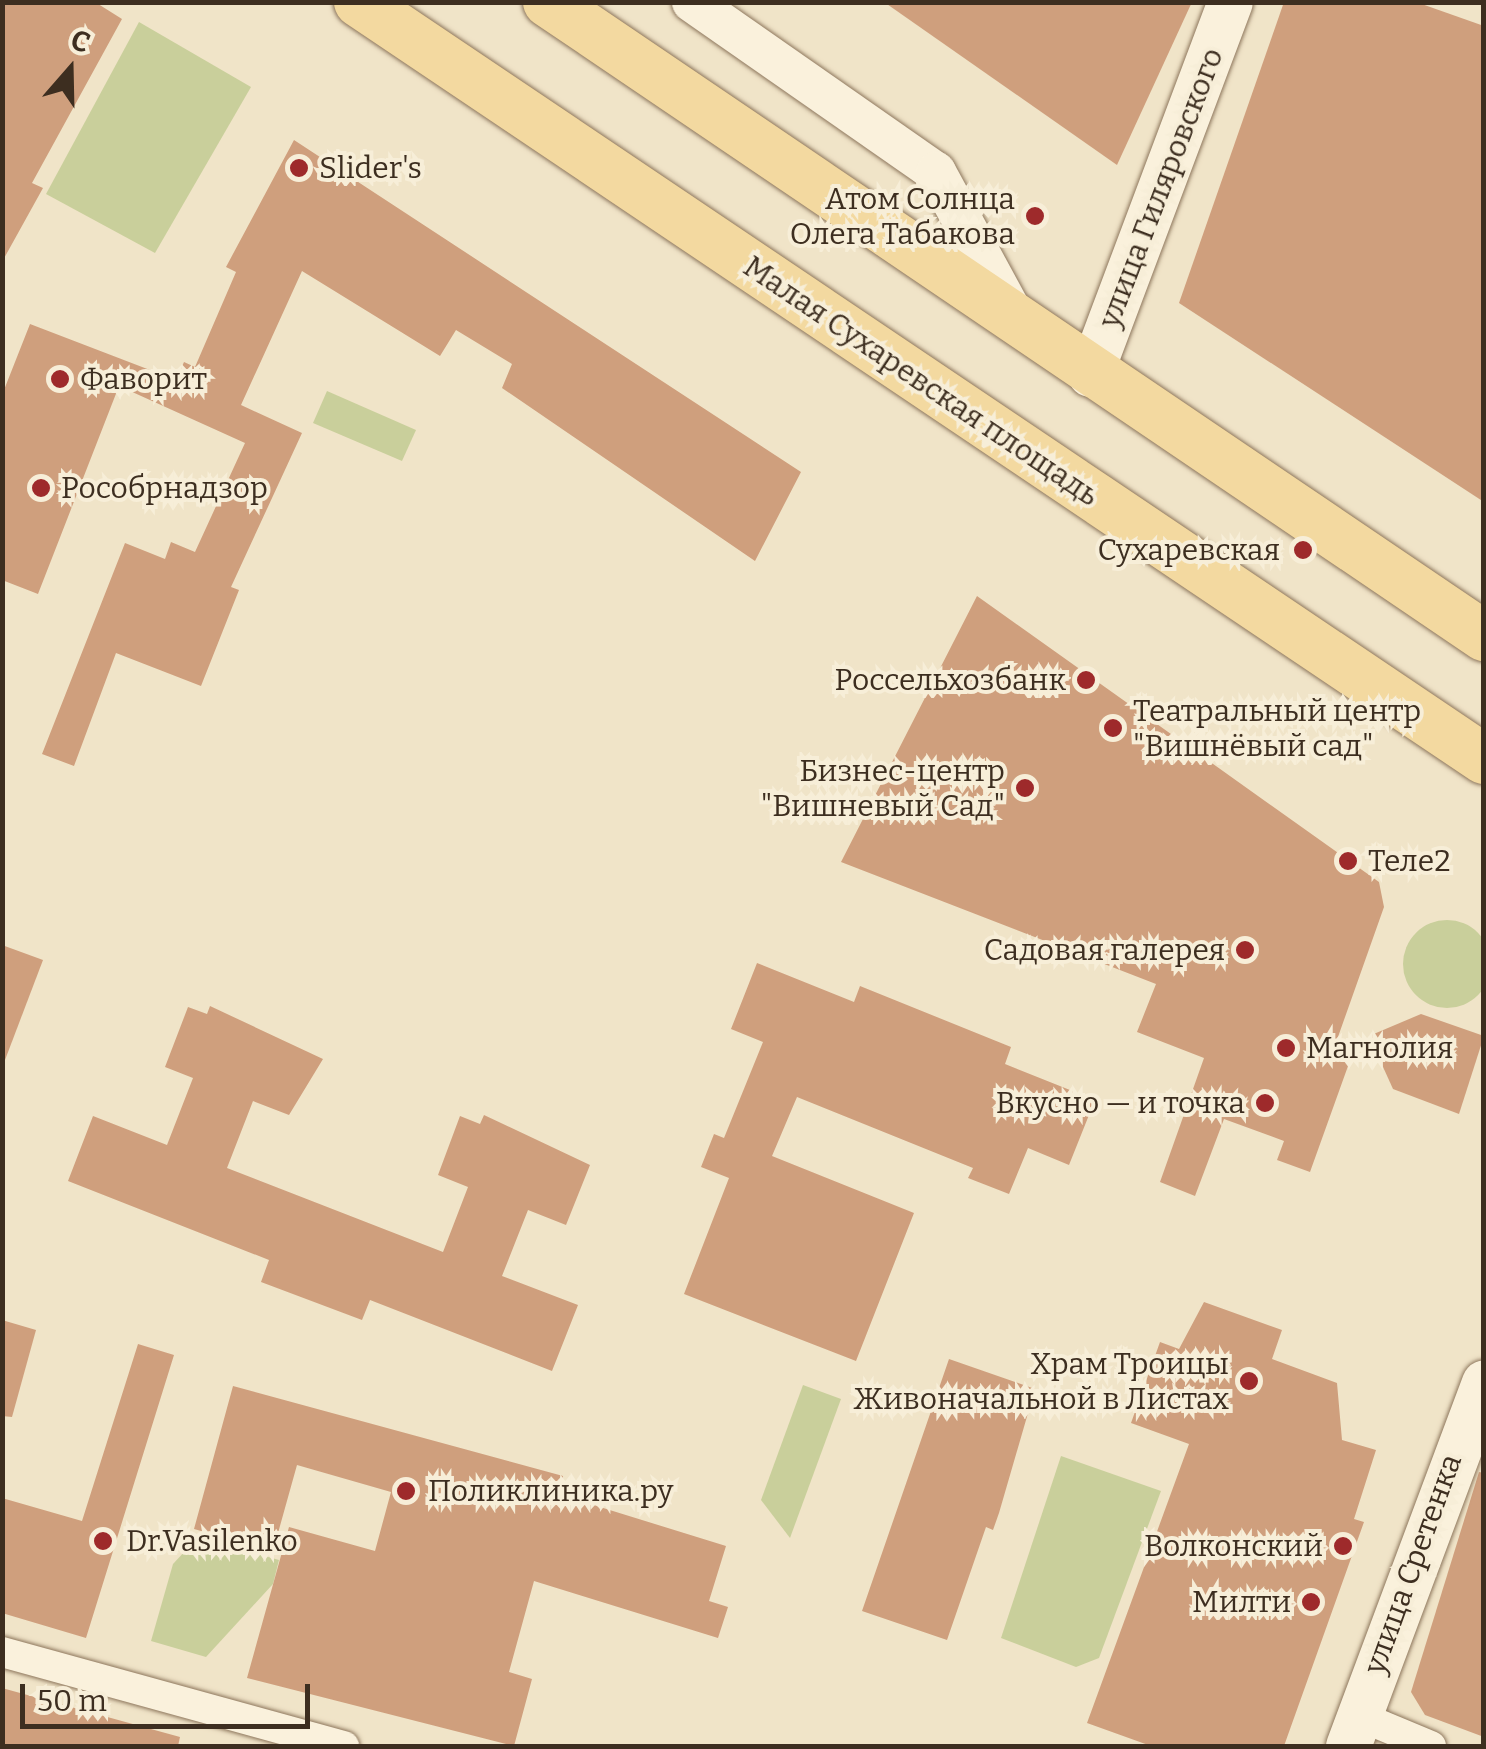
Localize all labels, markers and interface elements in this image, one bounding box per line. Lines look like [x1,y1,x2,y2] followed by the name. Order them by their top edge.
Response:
[20,20,120,120] north arrow
[66,23,94,60] text: С
[1091,43,1231,333] street label: улица Гиляровского
[319,150,422,186] place label: Slider's
[288,157,310,179] marker: Slider's
[790,181,1015,252] place label: Атом Солнца Олега Табакова
[1024,205,1046,227] marker: Атом Солнца Олега Табакова
[737,249,1105,513] street label: Малая Сухаревская площадь
[80,361,207,397] place label: Фаворит
[49,368,71,390] marker: Фаворит
[61,470,268,506] place label: Рособрнадзор
[30,477,52,499] marker: Рособрнадзор
[1097,532,1280,568] place label: Сухаревская
[1290,537,1316,563] marker: Сухаревская
[835,662,1066,698] place label: Россельхозбанк
[1075,669,1097,691] marker: Россельхозбанк
[1133,693,1421,764] place label: Театральный центр "Вишнёвый сад"
[1102,717,1124,739] marker: Театральный центр "Вишнёвый сад"
[761,753,1005,824] place label: Бизнес-центр "Вишневый Сад"
[1014,777,1036,799] marker: Бизнес-центр "Вишневый Сад"
[1368,843,1450,879] place label: Теле2
[1337,850,1359,872] marker: Теле2
[984,932,1225,968] place label: Садовая галерея
[1234,939,1256,961] marker: Садовая галерея
[1306,1030,1453,1066] place label: Магнолия
[1275,1037,1297,1059] marker: Магнолия
[996,1085,1245,1121] place label: Вкусно — и точка
[1254,1092,1276,1114] marker: Вкусно — и точка
[853,1346,1229,1416] place label: Храм Троицы Живоначальной в Листах
[1238,1370,1260,1392] marker: Храм Троицы Живоначальной в Листах
[1357,1449,1469,1679] street label: улица Сретенка
[428,1473,673,1509] place label: Поликлиника.ру
[393,1478,419,1504] marker: Поликлиника.ру
[126,1523,298,1559] place label: Dr.Vasilenko
[90,1528,116,1554] marker: Dr.Vasilenko
[1144,1528,1323,1564] place label: Волконский
[1332,1535,1354,1557] marker: Волконский
[1192,1584,1291,1620] place label: Милти
[1300,1591,1322,1613] marker: Милти
[25,1664,315,1726] scale bar
[37,1683,107,1719] text: 50 m

